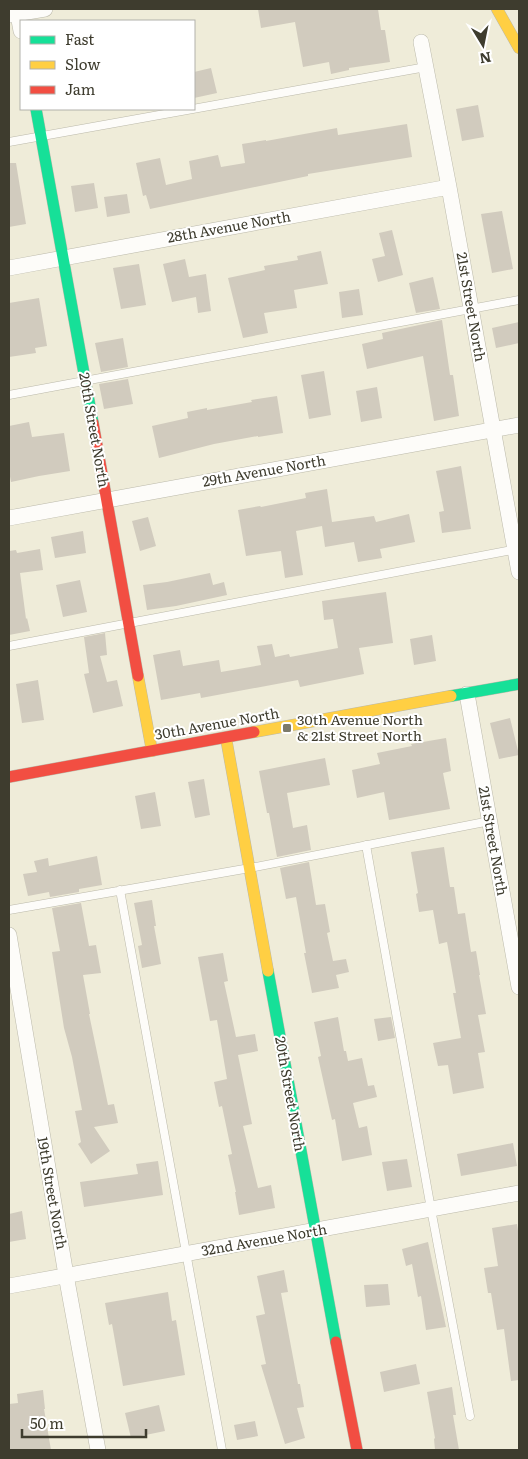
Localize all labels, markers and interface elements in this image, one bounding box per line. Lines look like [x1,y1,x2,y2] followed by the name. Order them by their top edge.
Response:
[20,20,195,110] legend
[458,20,508,70] north arrow
[65,27,94,50] text: Fast
[478,48,493,70] text: N
[65,52,100,75] text: Slow
[65,77,96,100] text: Jam
[165,205,292,247] street label: 28th Avenue North
[453,250,491,363] street label: 21st Street North
[75,371,115,489] street label: 20th Street North
[201,449,327,491] street label: 29th Avenue North
[153,702,281,744] street label: 30th Avenue North
[297,709,423,745] place label: 30th Avenue North & 21st Street North
[281,722,293,734] marker: 30th Avenue North & 21st Street North
[475,784,513,897] street label: 21st Street North
[271,1035,311,1153] street label: 20th Street North
[33,1135,73,1251] street label: 19th Street North
[199,1218,328,1260] street label: 32nd Avenue North
[22,1406,146,1438] scale bar
[30,1411,64,1434] text: 50 m

